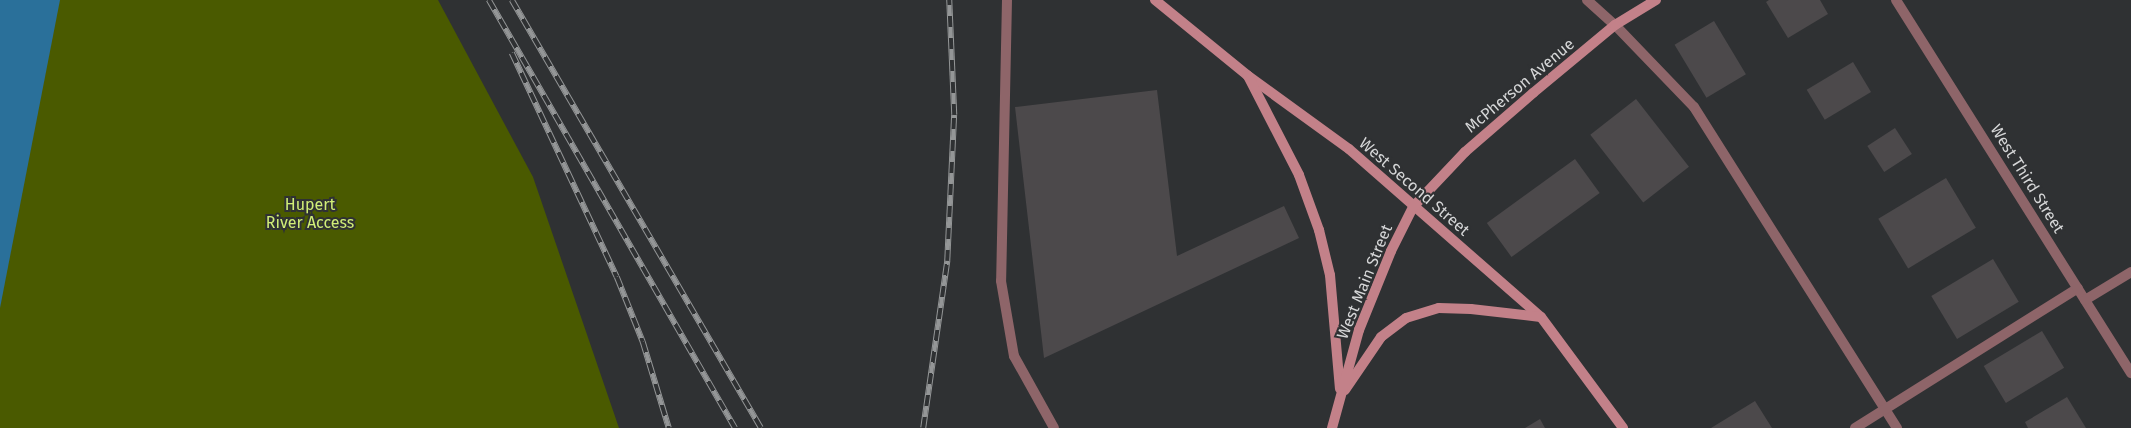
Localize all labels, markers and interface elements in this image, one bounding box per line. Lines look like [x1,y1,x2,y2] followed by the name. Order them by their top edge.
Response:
[1461,35,1579,137] street label: McPherson Avenue
[1986,121,2068,237] street label: West Third Street
[1355,134,1473,240] street label: West Second Street
[266,195,354,233] park label: Hupert River Access
[1333,222,1397,342] street label: West Main Street

